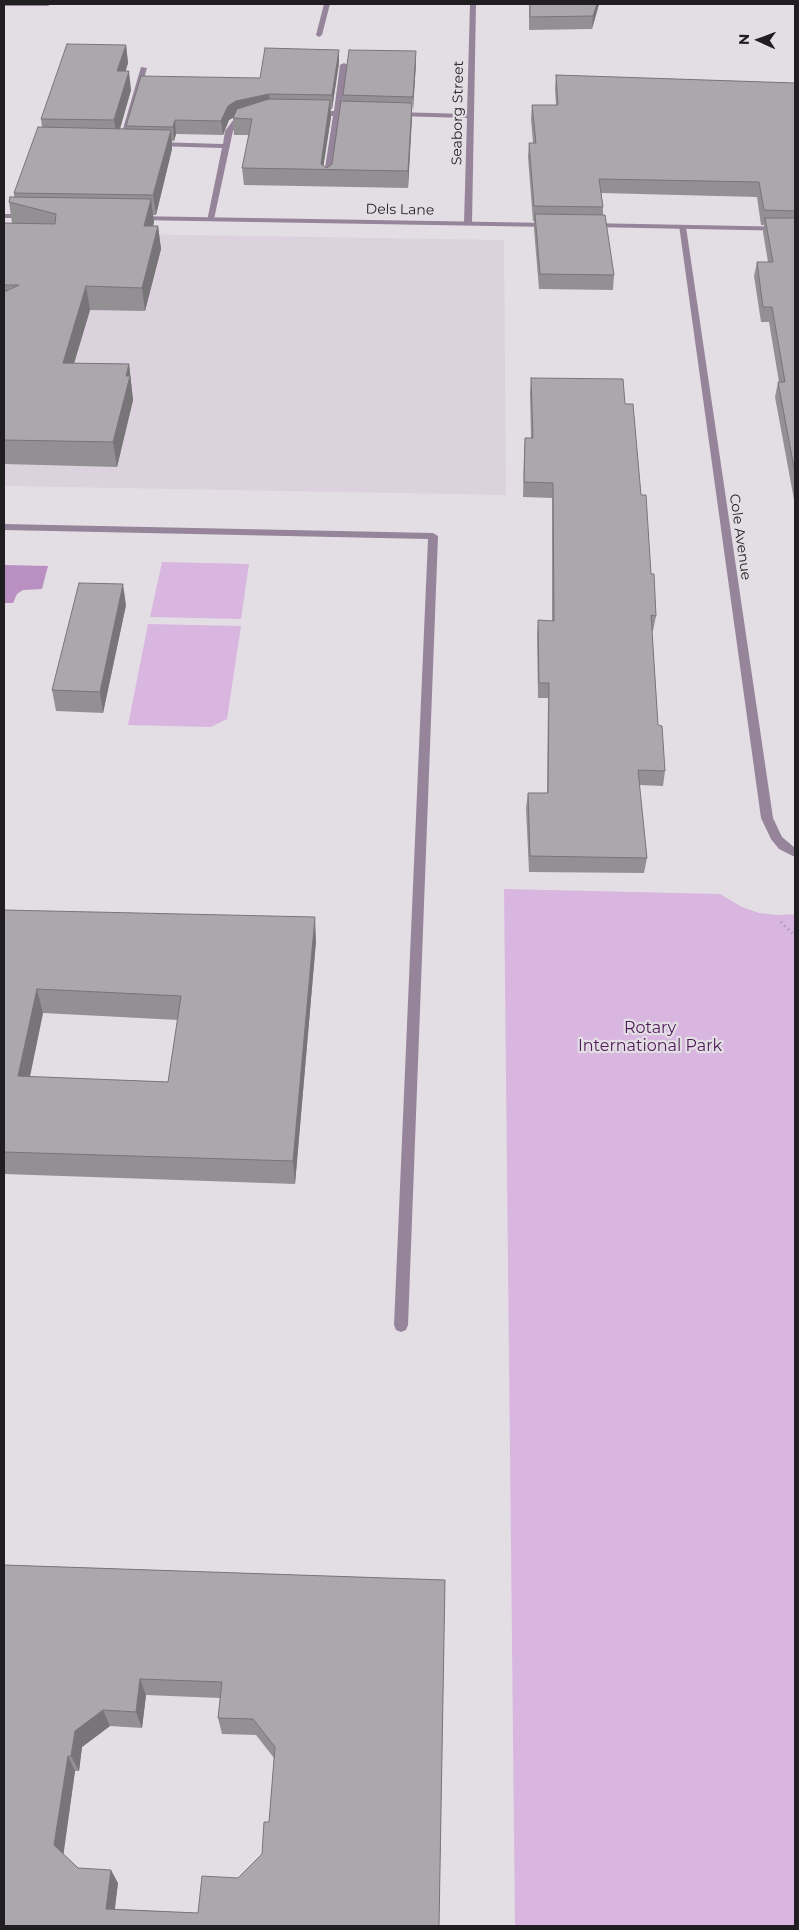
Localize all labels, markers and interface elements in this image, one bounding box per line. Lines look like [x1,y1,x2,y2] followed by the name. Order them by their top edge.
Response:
[734,15,784,65] north arrow
[735,34,753,45] text: N
[449,61,467,165] street label: Seaborg Street
[366,201,434,219] street label: Dels Lane
[726,493,754,581] street label: Cole Avenue
[578,1018,722,1056] park label: Rotary International Park

